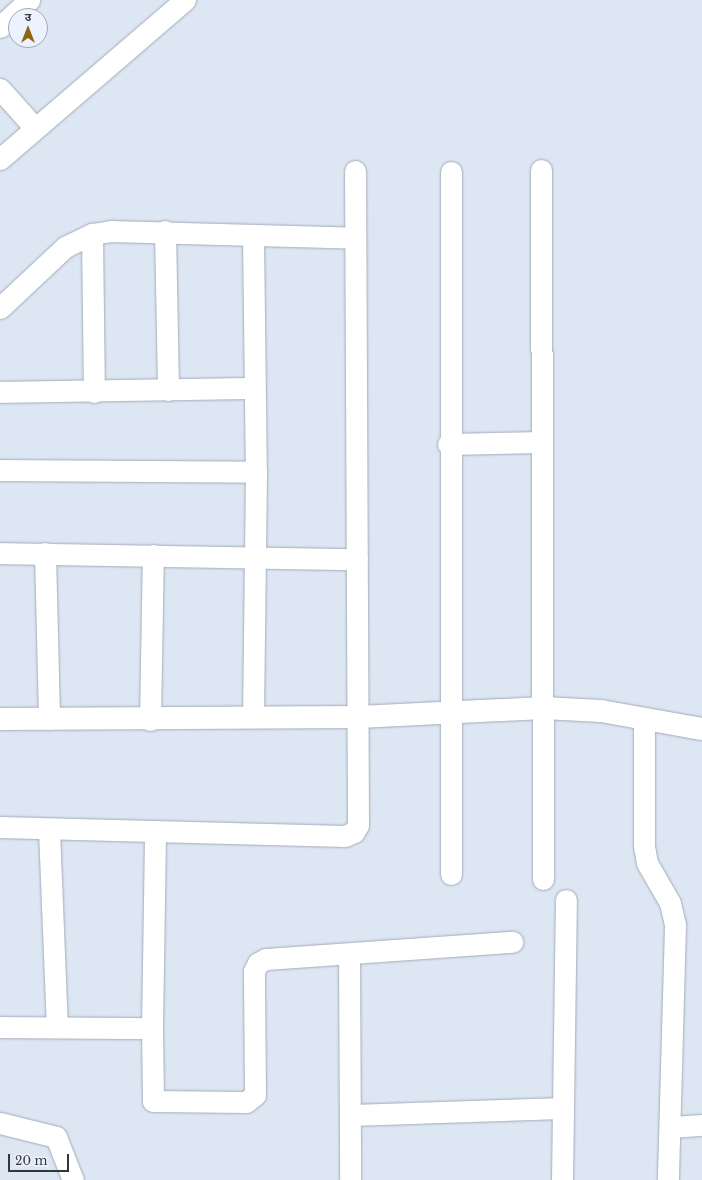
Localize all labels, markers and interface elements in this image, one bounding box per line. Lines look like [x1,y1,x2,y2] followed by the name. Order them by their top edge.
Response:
[8,8,48,48] north arrow
[25,10,31,24] text: उ
[10,1146,71,1172] scale bar
[15,1153,47,1168] text: 20 m

